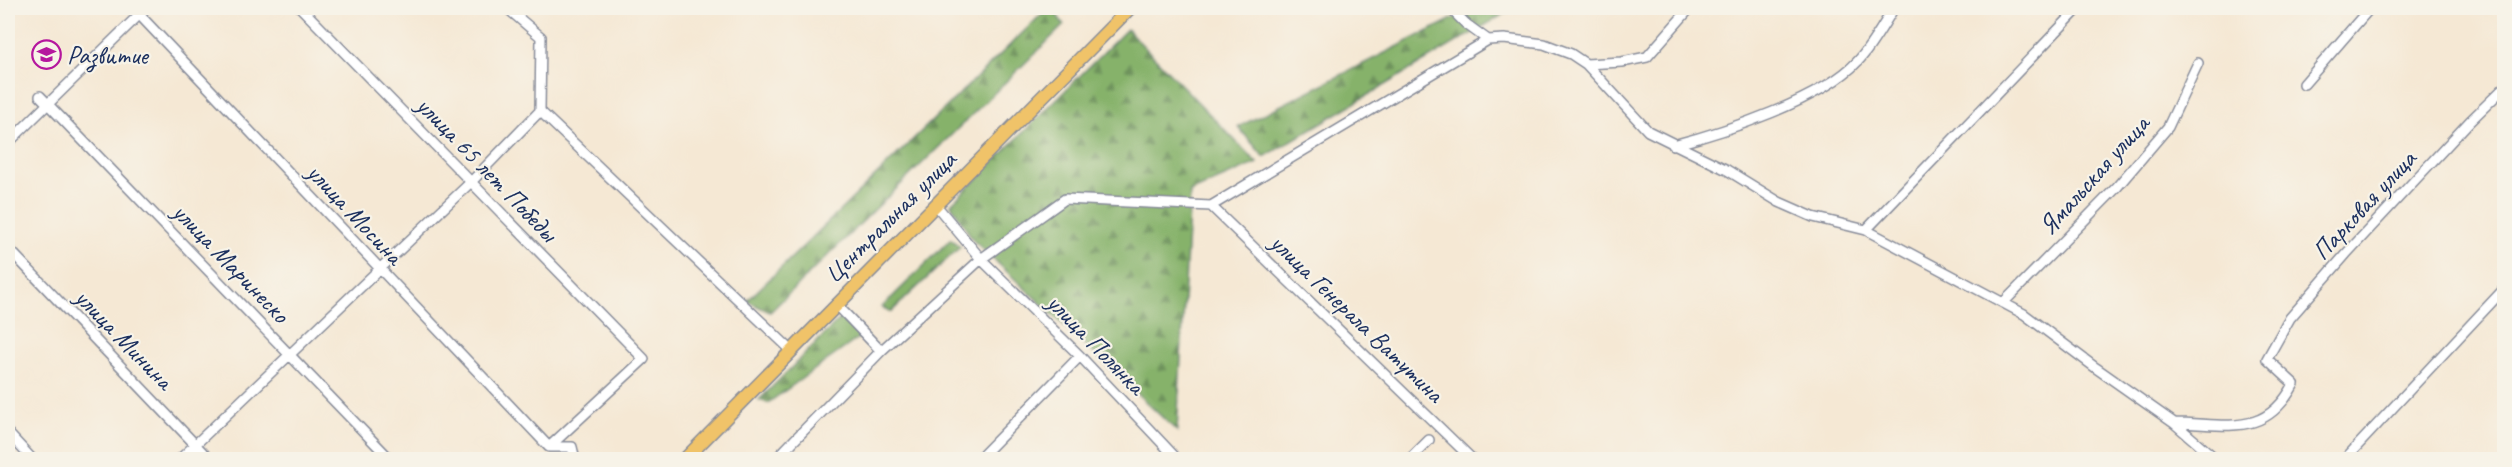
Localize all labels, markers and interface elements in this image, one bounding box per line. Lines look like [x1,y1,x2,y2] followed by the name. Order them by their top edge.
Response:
[30,39,62,71] school or university icon: Развитие
[67,39,150,73] place label: Развитие
[408,88,566,250] street label: улица 65 лет Победы
[2032,106,2158,242] street label: Ямальская улица
[2305,142,2424,267] street label: Парковая улица
[817,143,964,290] street label: Центральная улица
[298,155,412,273] street label: улица Мосина
[164,194,298,331] street label: улица Маринеско
[1262,225,1452,410] street label: улица Генерала Ватутина
[66,280,182,398] street label: улица Минина
[1038,285,1154,403] street label: улица Полянка

